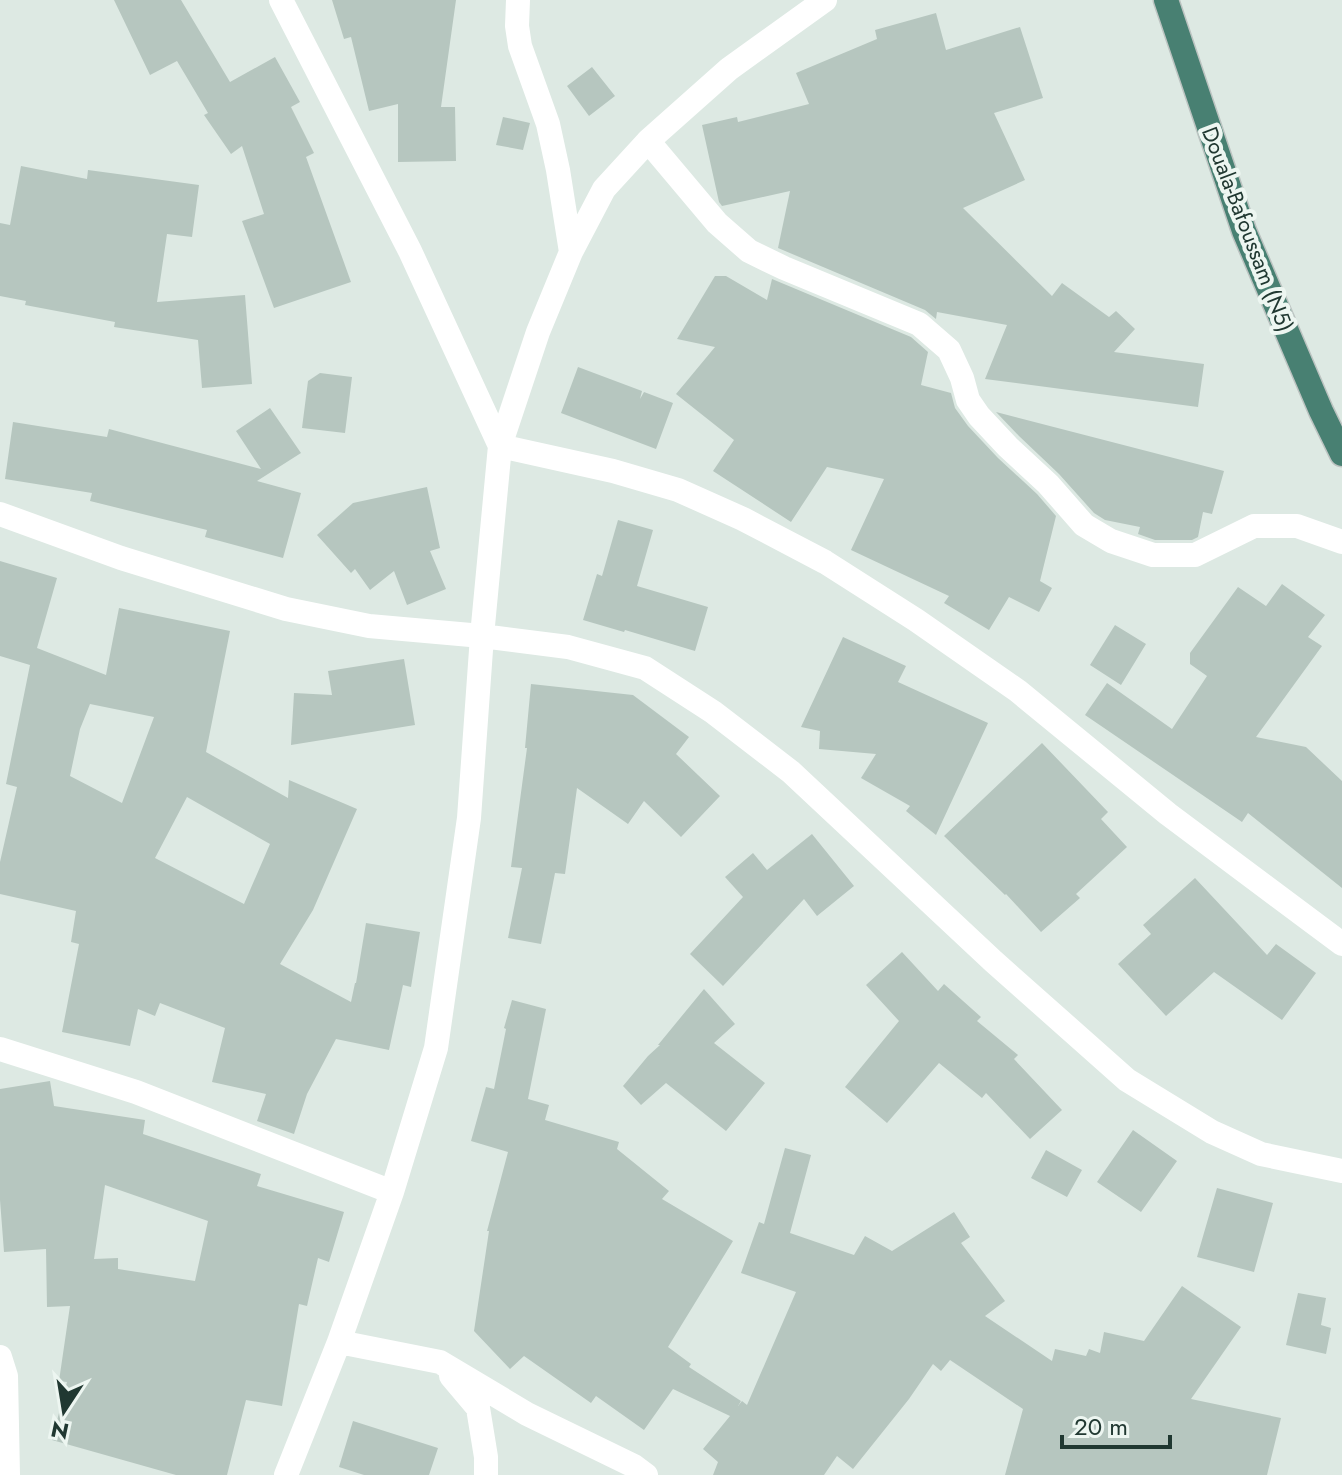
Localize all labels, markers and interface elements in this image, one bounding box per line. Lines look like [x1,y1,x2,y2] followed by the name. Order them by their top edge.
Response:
[1194,122,1302,336] street label: Douala-Bafoussam (N5)
[24,1371,104,1451] north arrow
[1062,1399,1170,1449] scale bar
[1074,1409,1128,1444] text: 20 m
[48,1413,72,1448] text: N

